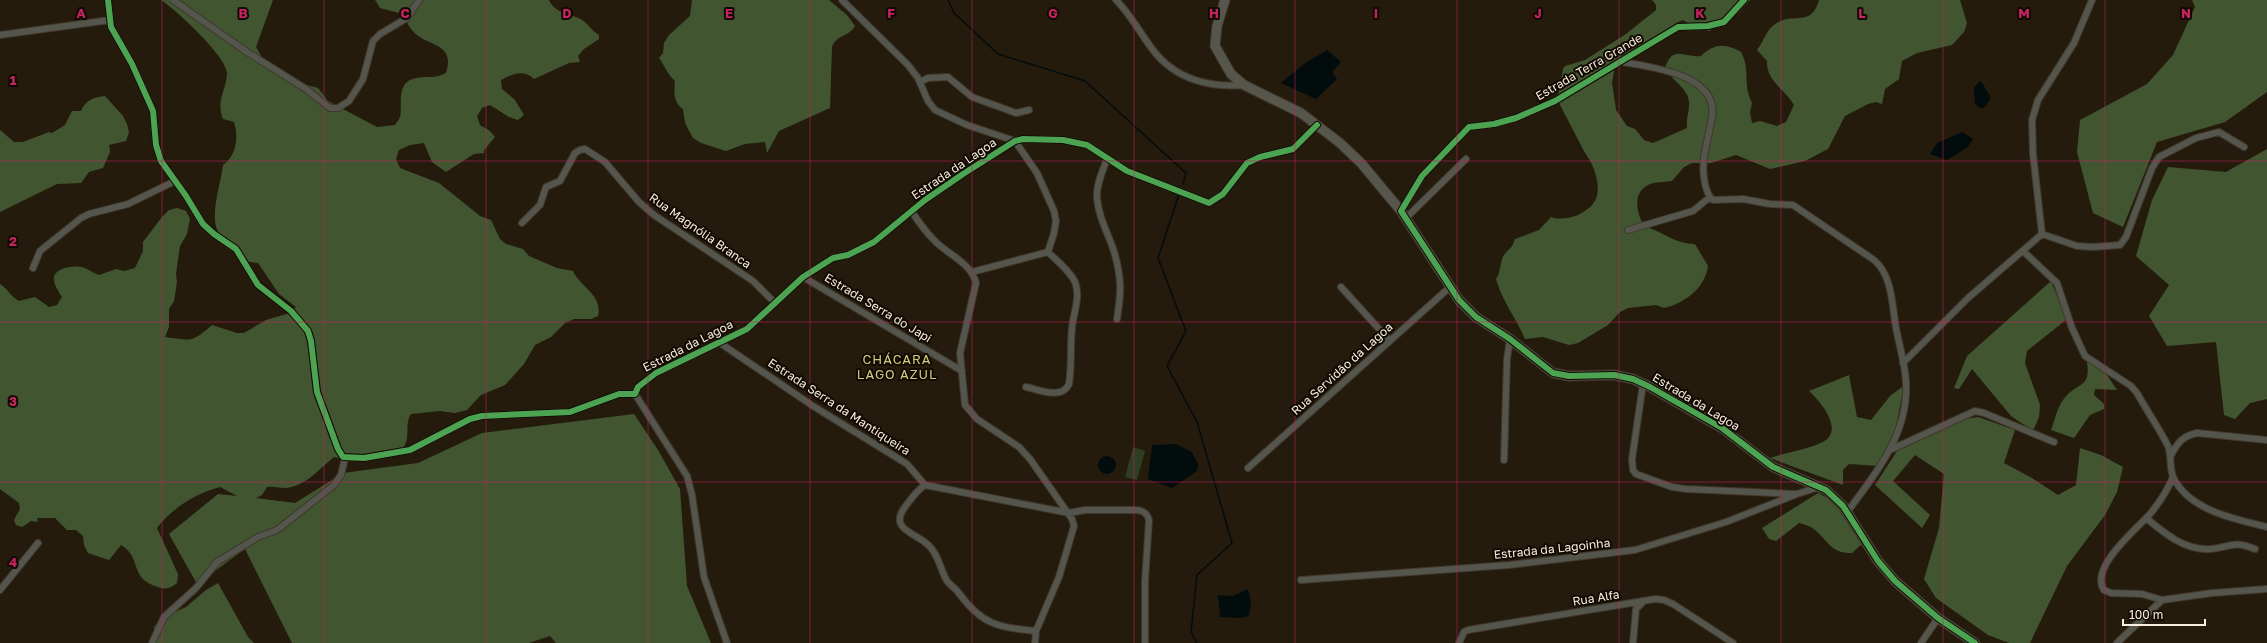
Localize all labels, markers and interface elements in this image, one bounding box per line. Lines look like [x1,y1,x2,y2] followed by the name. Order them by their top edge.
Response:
[76,5,86,21] text: A
[238,5,248,21] text: B
[400,5,410,21] text: C
[562,5,572,21] text: D
[725,5,733,21] text: E
[887,5,895,21] text: F
[1048,5,1058,21] text: G
[1209,5,1219,21] text: H
[1374,5,1378,21] text: I
[1534,5,1542,21] text: J
[1695,5,1705,21] text: K
[1858,5,1866,21] text: L
[2018,5,2030,21] text: M
[2181,5,2191,21] text: N
[1533,30,1645,103] street label: Estrada Terra Grande
[10,72,17,88] text: 1
[908,135,999,203] street label: Estrada da Lagoa
[646,190,754,271] street label: Rua Magnólia Branca
[9,233,17,249] text: 2
[822,270,935,345] street label: Estrada Serra do Japi
[640,316,735,375] street label: Estrada da Lagoa
[1288,319,1395,418] street label: Rua Servidão da Lagoa
[857,351,937,382] district label: CHÁCARA LAGO AZUL
[765,355,913,458] street label: Estrada Serra da Mantiqueira
[1650,370,1743,434] street label: Estrada da Lagoa
[9,393,17,409] text: 3
[1493,535,1611,562] street label: Estrada da Lagoinha
[9,554,17,570] text: 4
[1571,586,1620,609] street label: Rua Alfa
[2123,601,2205,627] scale bar
[2129,607,2163,622] text: 100 m

